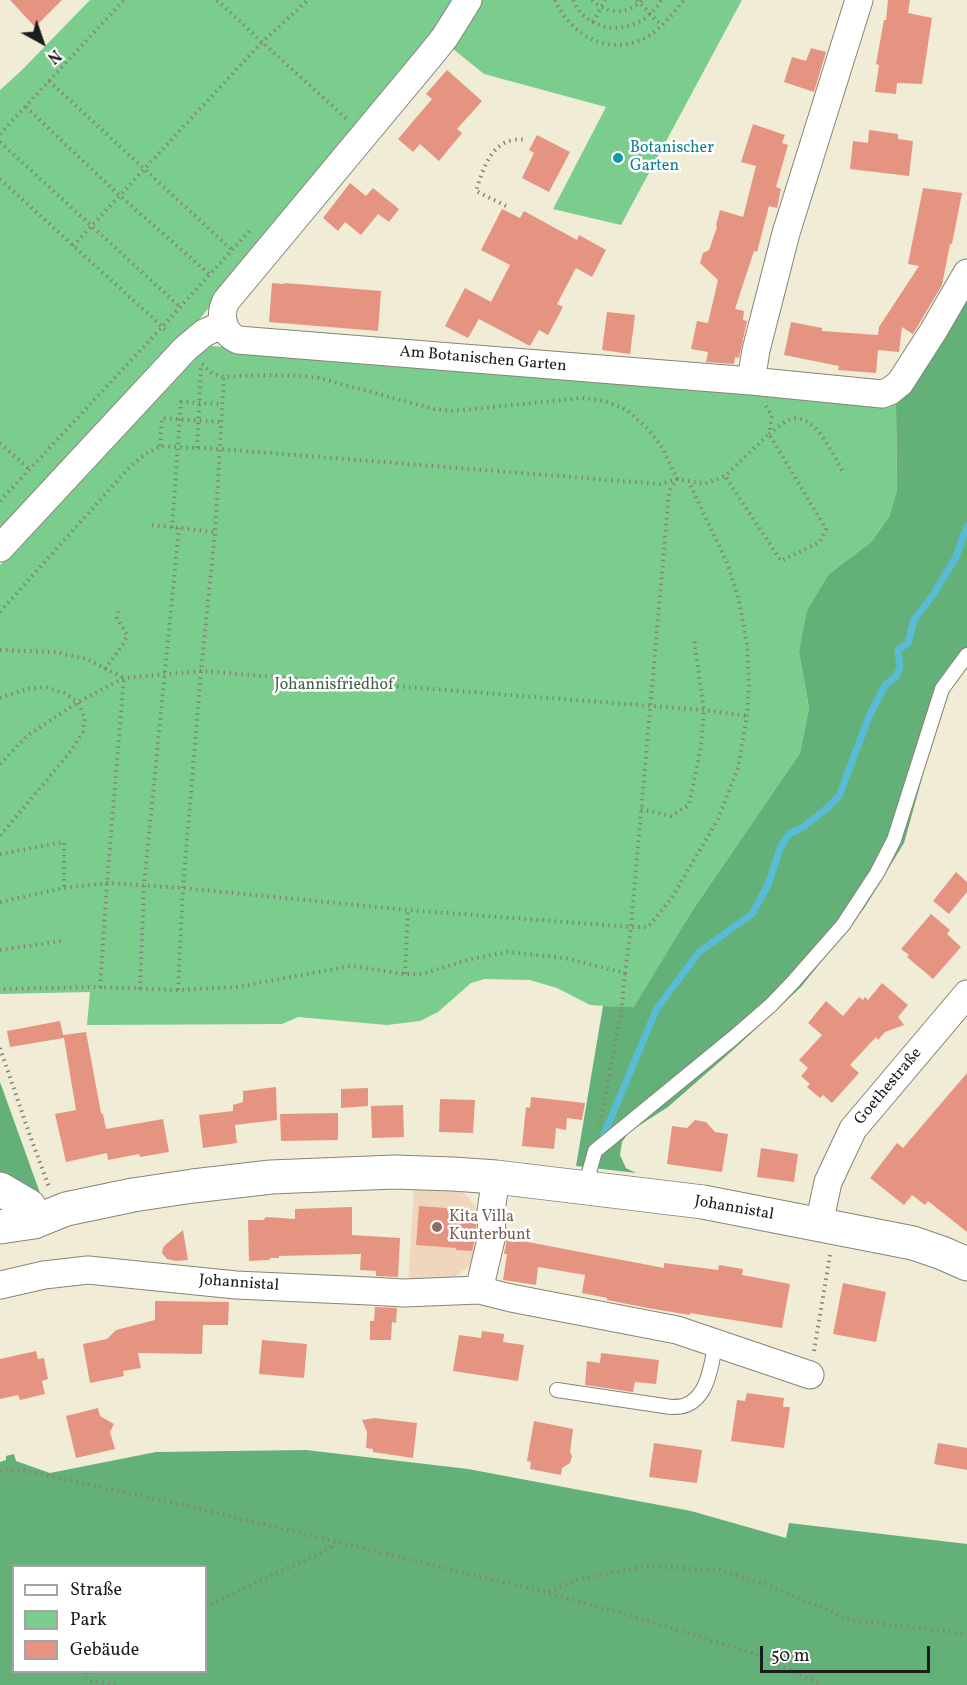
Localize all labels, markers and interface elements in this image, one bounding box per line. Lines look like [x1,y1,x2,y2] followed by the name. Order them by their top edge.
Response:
[12,12,72,72] north arrow
[42,44,65,68] text: N
[630,139,714,177] place label: Botanischer Garten
[611,151,625,165] marker: Botanischer Garten
[399,343,567,377] street label: Am Botanischen Garten
[274,676,394,696] park label: Johannisfriedhof
[851,1045,927,1129] street label: Goethestraße
[693,1193,775,1225] street label: Johannistal
[449,1208,531,1246] place label: Kita Villa Kunterbunt
[430,1220,444,1234] marker: Kita Villa Kunterbunt
[198,1272,280,1296] street label: Johannistal
[12,1565,207,1673] legend
[70,1578,122,1603] text: Straße
[70,1608,107,1633] text: Park
[763,1634,932,1672] scale bar
[70,1638,139,1663] text: Gebäude
[771,1644,810,1669] text: 50 m

